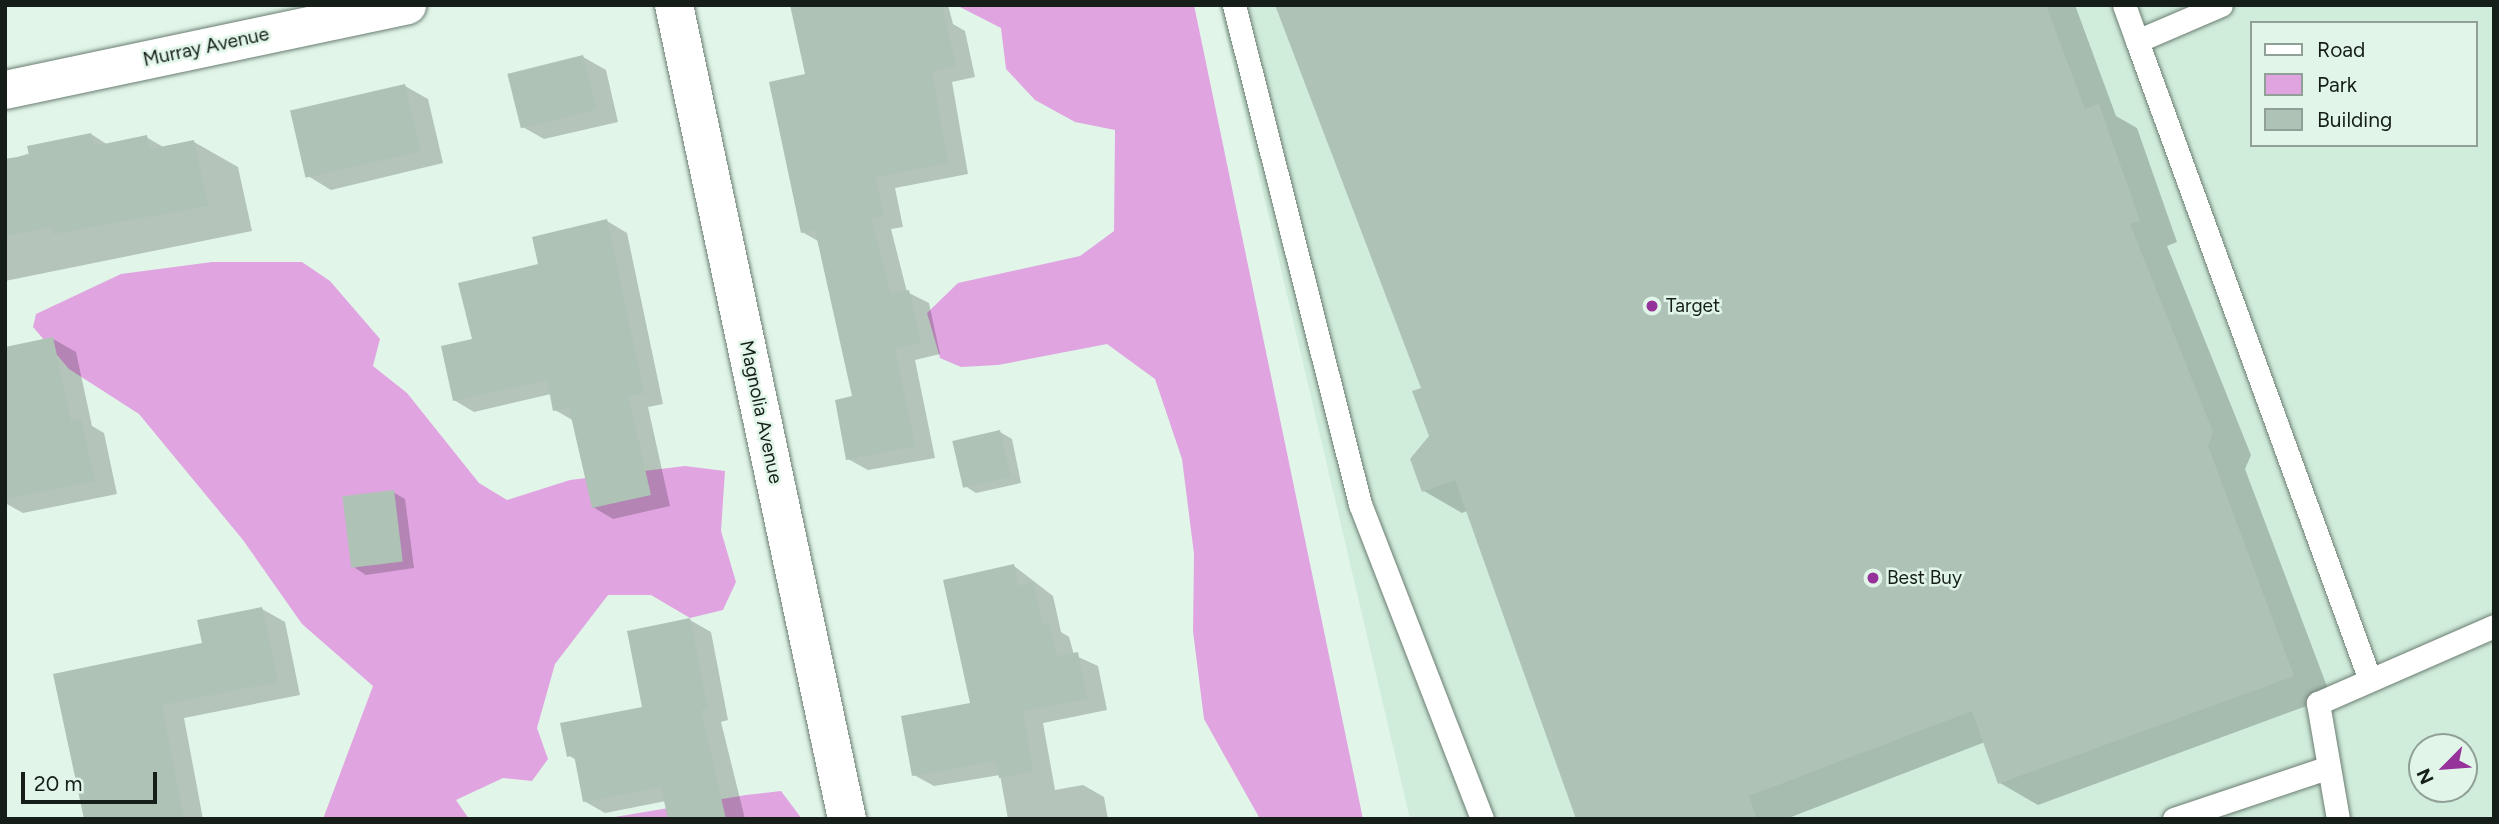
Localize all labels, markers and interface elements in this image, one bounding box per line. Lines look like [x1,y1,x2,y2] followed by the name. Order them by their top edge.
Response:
[2250,21,2478,147] legend
[141,23,271,71] street label: Murray Avenue
[2317,37,2365,62] text: Road
[2317,72,2357,97] text: Park
[2317,107,2392,132] text: Building
[1666,295,1720,317] place label: Target
[1644,298,1660,314] marker: Target
[735,338,787,486] street label: Magnolia Avenue
[1887,567,1962,589] place label: Best Buy
[1865,570,1881,586] marker: Best Buy
[2408,733,2478,803] north arrow
[24,758,161,802] scale bar
[2412,765,2439,788] text: N
[34,771,82,796] text: 20 m

